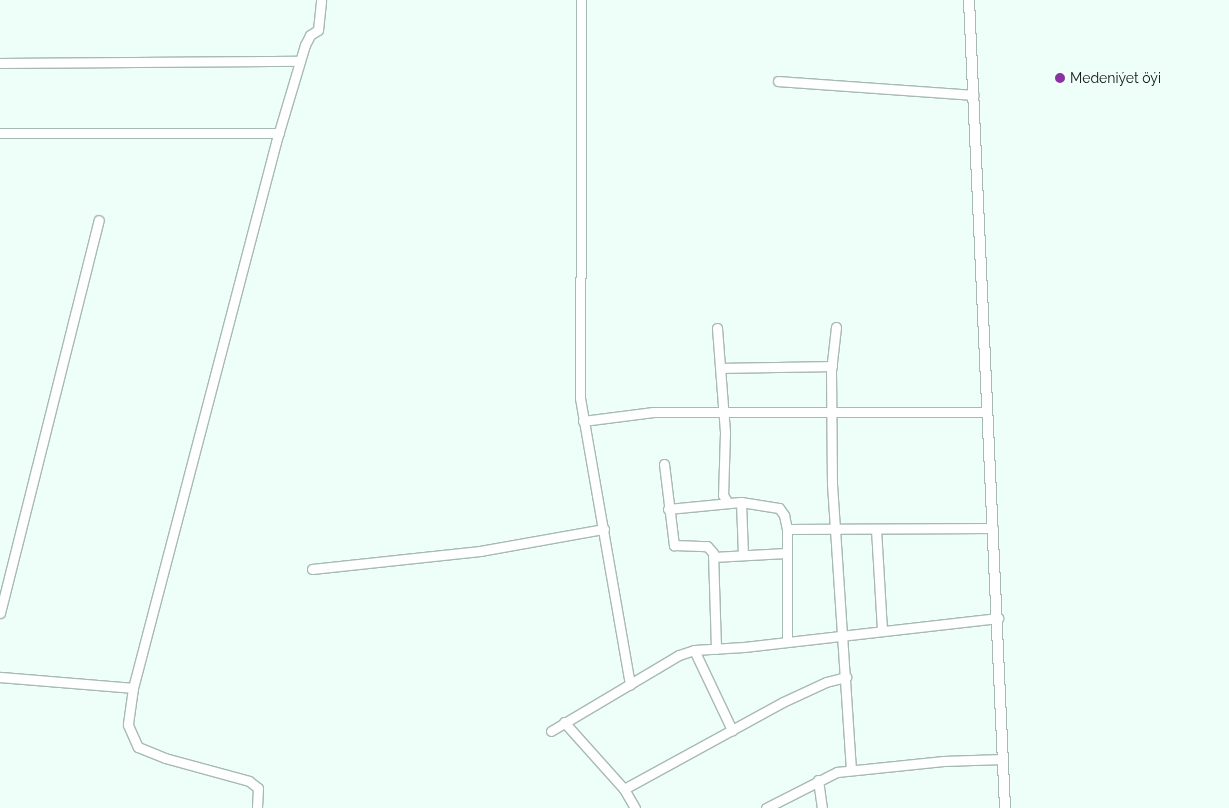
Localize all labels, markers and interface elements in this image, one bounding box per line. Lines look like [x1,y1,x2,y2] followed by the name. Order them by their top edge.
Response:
[1070,70,1161,86] place label: Medeniýet öýi
[1054,72,1066,84] marker: Medeniýet öýi

